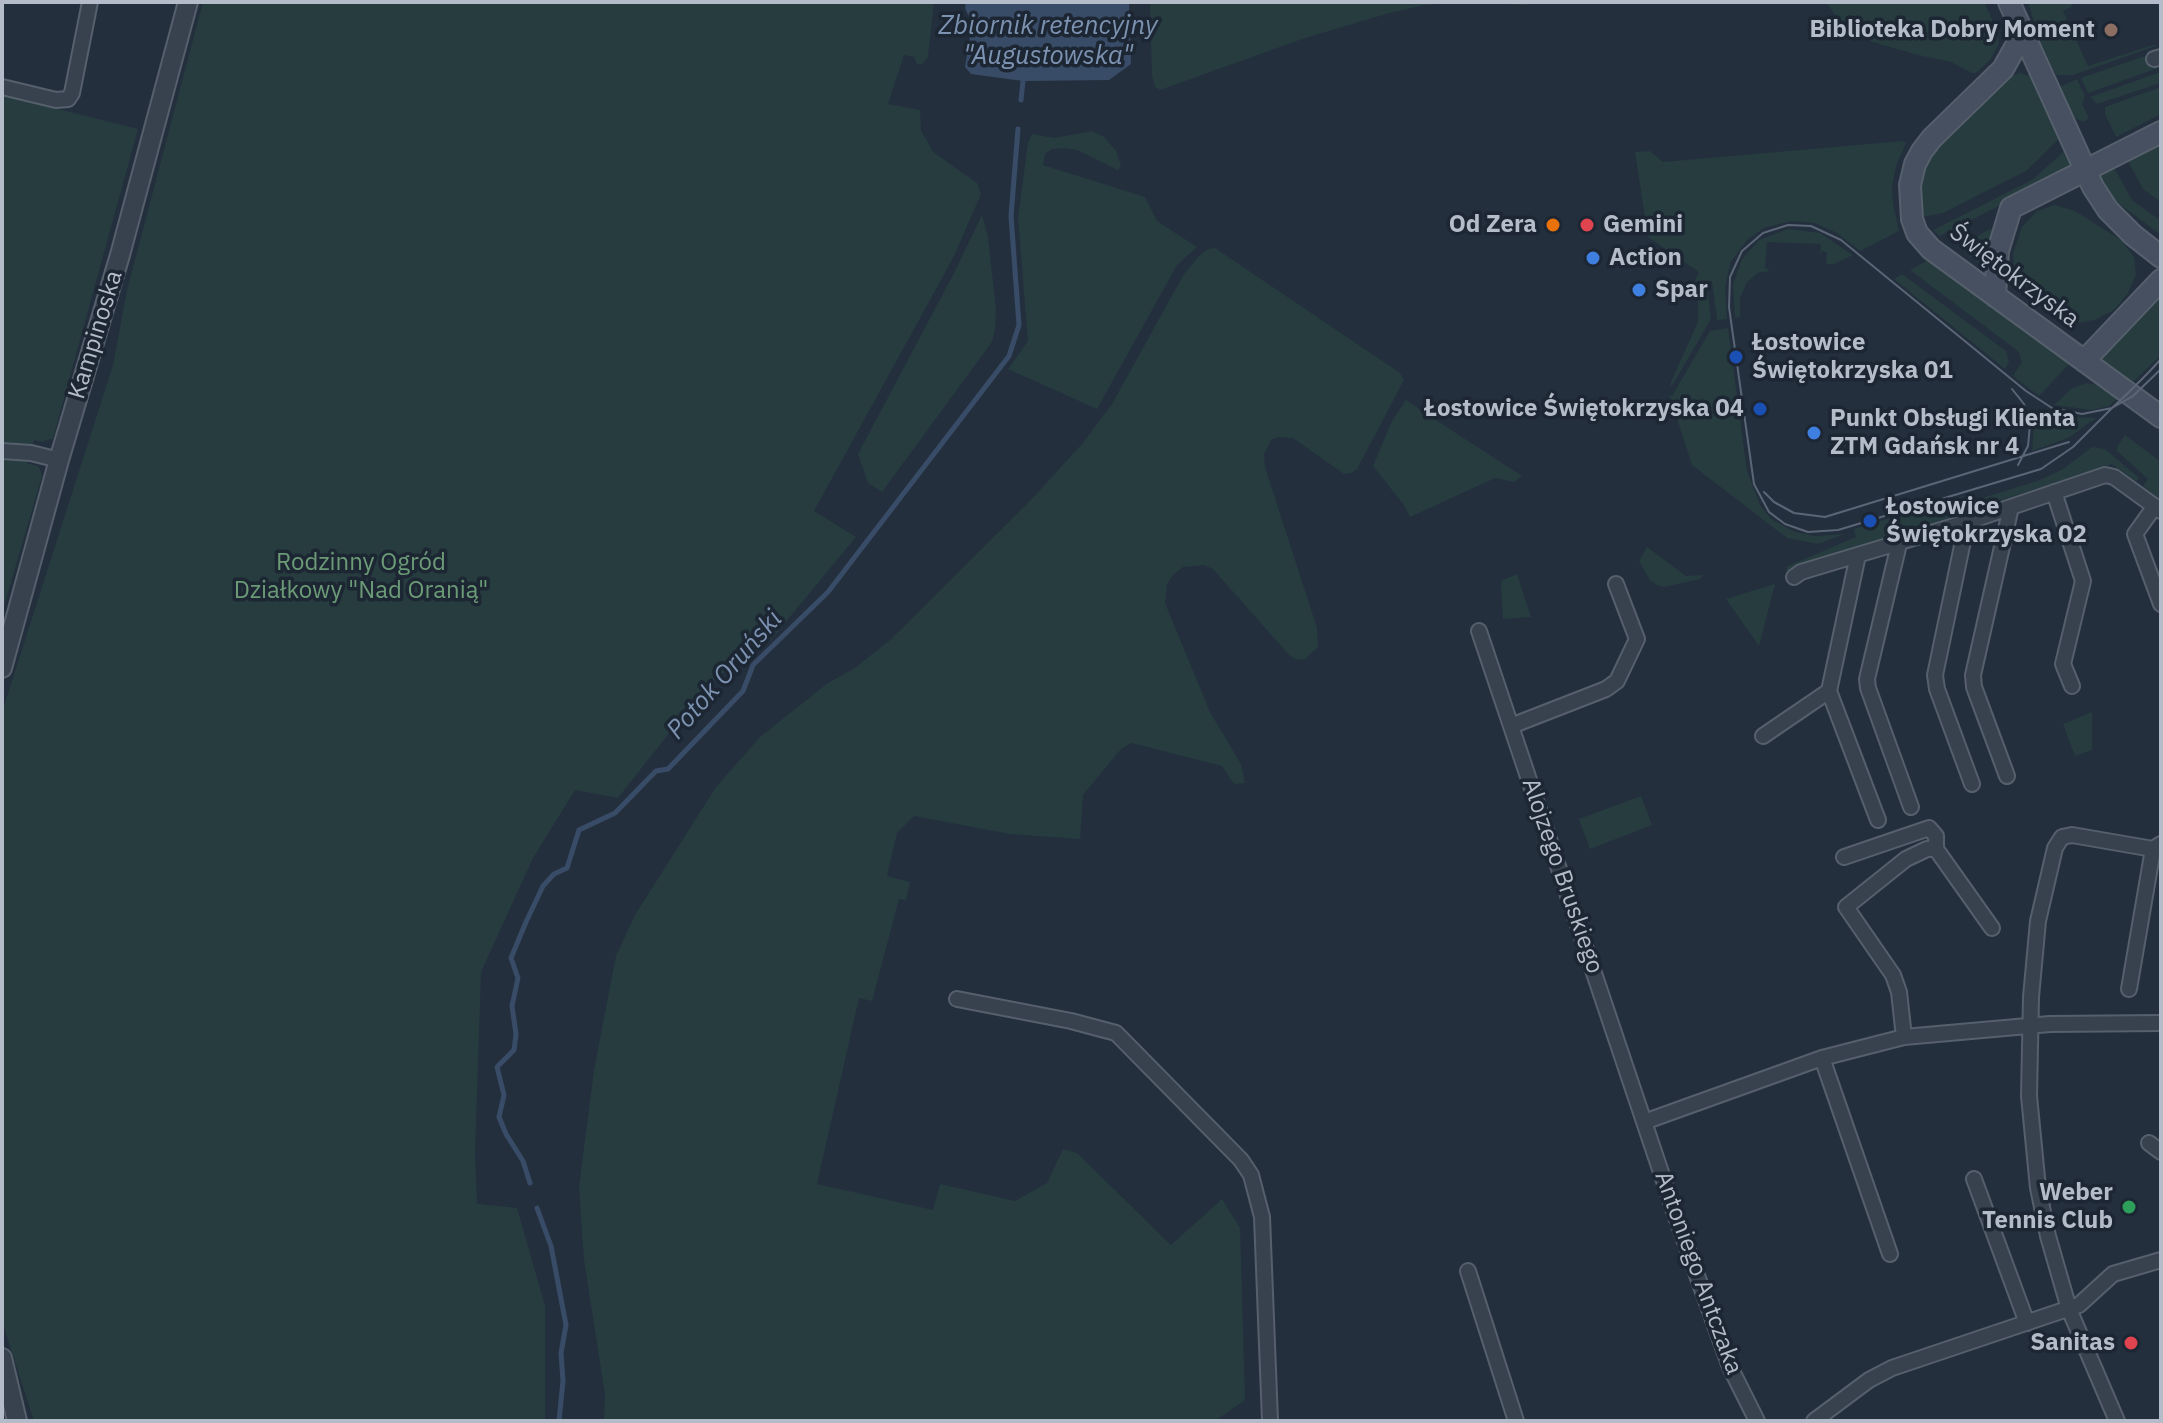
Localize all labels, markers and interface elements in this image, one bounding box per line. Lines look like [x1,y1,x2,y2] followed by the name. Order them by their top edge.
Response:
[938,10,1158,72] water label: Zbiornik retencyjny "Augustowska"
[1809,16,2095,44] place label: Biblioteka Dobry Moment
[2102,21,2120,39] marker: Biblioteka Dobry Moment
[1449,211,1537,239] place label: Od Zera
[1603,211,1683,239] place label: Gemini
[1544,216,1562,234] marker: Od Zera
[1578,216,1596,234] marker: Gemini
[1944,218,2084,334] street label: Świętokrzyska
[1609,244,1682,272] place label: Action
[1584,249,1602,267] marker: Action
[63,267,129,403] street label: Kampinoska
[1655,276,1708,304] place label: Spar
[1630,281,1648,299] marker: Spar
[1752,329,1953,385] place label: Łostowice Świętokrzyska 01
[1727,348,1745,366] marker: Łostowice Świętokrzyska 01
[1424,395,1744,423] place label: Łostowice Świętokrzyska 04
[1751,400,1769,418] marker: Łostowice Świętokrzyska 04
[1830,405,2075,461] place label: Punkt Obsługi Klienta ZTM Gdańsk nr 4
[1805,424,1823,442] marker: Punkt Obsługi Klienta ZTM Gdańsk nr 4
[1886,493,2087,549] place label: Łostowice Świętokrzyska 02
[1861,512,1879,530] marker: Łostowice Świętokrzyska 02
[234,549,488,605] park label: Rodzinny Ogród Działkowy "Nad Oranią"
[661,604,789,746] water label: Potok Oruński
[1515,775,1609,977] street label: Alojzego Bruskiego
[1648,1168,1748,1378] street label: Antoniego Antczaka
[1982,1179,2113,1235] place label: Weber Tennis Club
[2120,1198,2138,1216] marker: Weber Tennis Club
[2030,1329,2115,1357] place label: Sanitas
[2122,1334,2140,1352] marker: Sanitas

